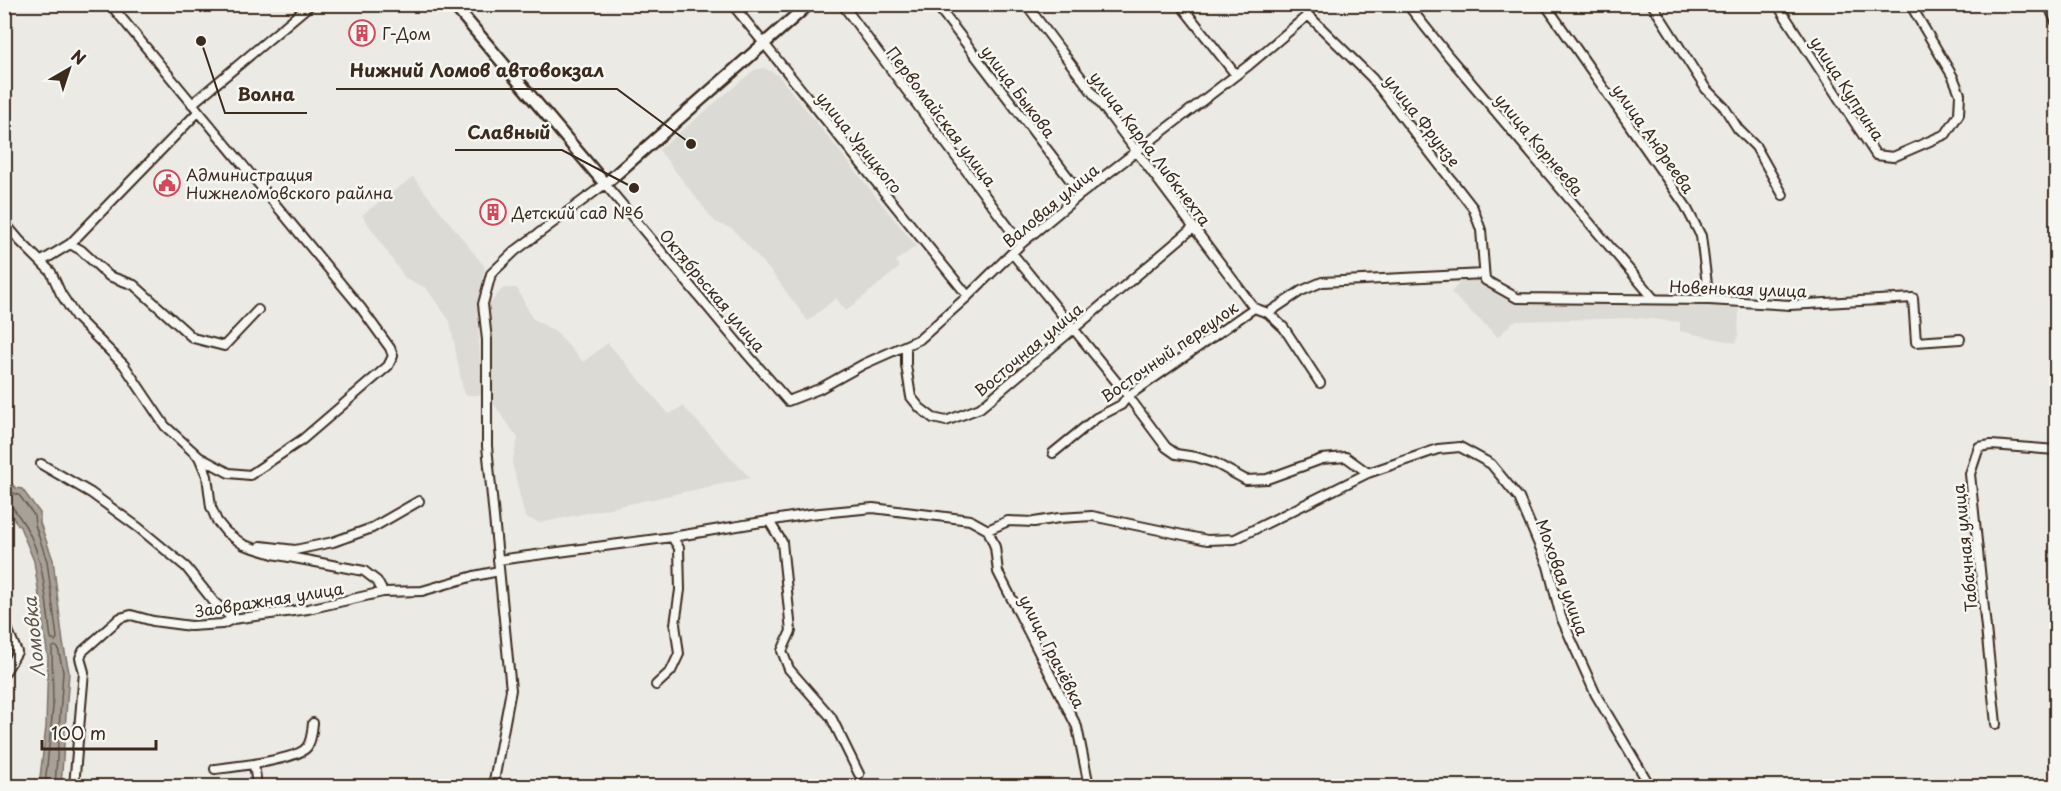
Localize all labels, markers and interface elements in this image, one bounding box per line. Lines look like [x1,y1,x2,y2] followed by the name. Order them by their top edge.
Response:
[347,18,377,48] building icon: Г-Дом
[382,21,431,45] place label: Г-Дом
[1805,31,1891,145] street label: улица Куприна
[39,39,99,99] north arrow
[976,40,1062,142] street label: улица Быкова
[881,41,1003,191] street label: Первомайская улица
[67,43,92,70] text: N
[336,53,617,89] callout: Нижний Ломов автовокзал
[350,56,604,83] text: Нижний Ломов автовокзал
[1085,66,1217,230] street label: улица Карла Либкнехта
[1379,69,1467,171] street label: улица Фрунзе
[225,77,307,113] callout: Волна
[1607,78,1701,198] street label: улица Андреева
[237,80,295,107] text: Волна
[811,86,909,198] street label: улица Урицкого
[1490,88,1590,200] street label: улица Корнеева
[455,114,562,150] callout: Славный
[467,118,551,145] text: Славный
[997,158,1103,252] street label: Валовая улица
[186,162,393,204] place label: Администрация Нижнеломовского райлна
[152,168,182,198] public building icon: Администрация Нижнеломовского райлна
[478,197,508,227] building icon: Детский сад №6
[511,200,644,224] place label: Детский сад №6
[654,223,772,357] street label: Октябрьская улица
[1669,274,1807,302] street label: Новенькая улица
[1096,294,1243,407] street label: Восточный переулок
[969,296,1087,402] street label: Восточная улица
[1945,483,1983,613] street label: Табачная улица
[1531,515,1595,639] street label: Моховая улица
[193,575,345,623] street label: Заовражная улица
[1014,590,1092,712] street label: улица Грачёвка
[15,595,51,678] water label: Ломовка
[42,713,156,751] scale bar
[51,719,106,746] text: 100 m

